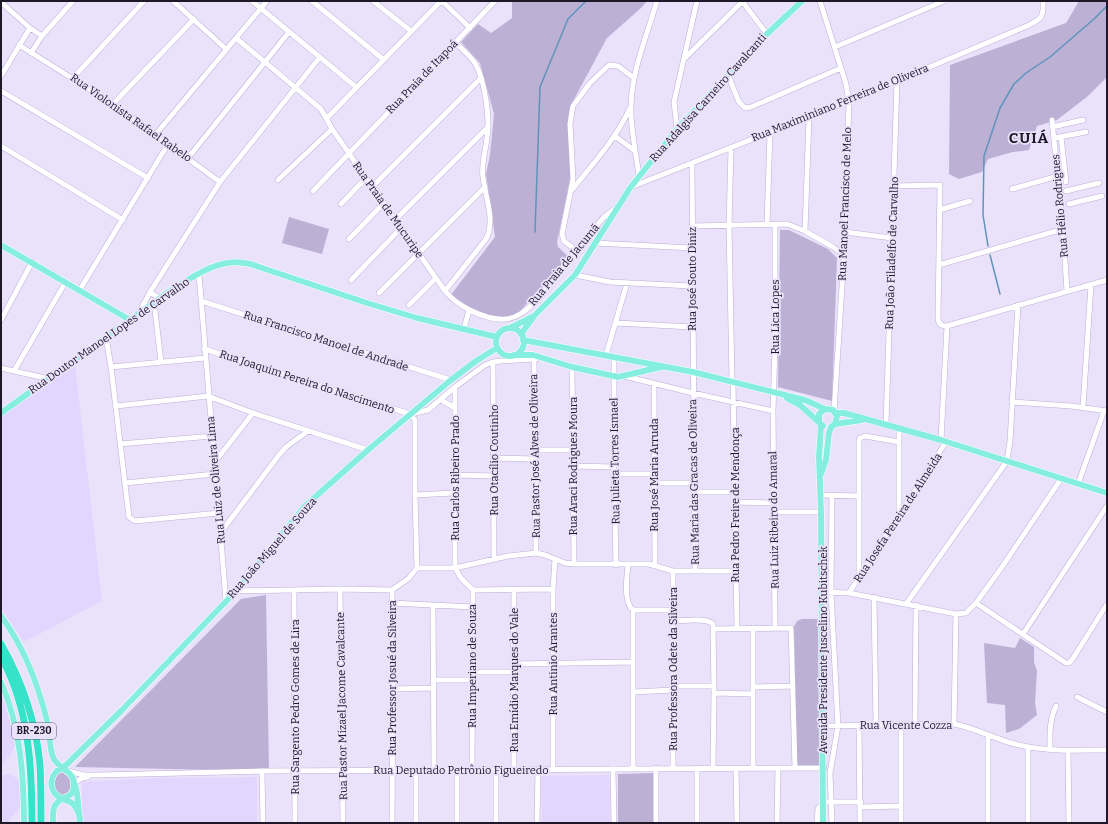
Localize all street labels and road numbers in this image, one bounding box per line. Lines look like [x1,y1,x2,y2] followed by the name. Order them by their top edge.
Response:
[647,31,770,165] street label: Rua Adalgisa Carneiro Cavalcanti
[383,37,461,117] street label: Rua Praia de Itapoá
[750,61,930,145] street label: Rua Maximiniano Ferreira de Oliveira
[68,71,194,165] street label: Rua Violonista Rafael Rabelo
[836,127,854,281] street label: Rua Manoel Francisco de Melo
[1049,154,1071,258] street label: Rua Hélio Rodrigues
[350,159,426,261] street label: Rua Praia de Mucuripe
[883,176,901,330] street label: Rua João Filadelfo de Carvalho
[526,221,602,309] street label: Rua Praia de Jacumã
[686,227,699,331] street label: Rua José Souto Diniz
[26,275,192,397] street label: Rua Doutor Manoel Lopes de Carvalho
[769,279,782,355] street label: Rua Lica Lopes
[242,308,410,374] street label: Rua Francisco Manoel de Andrade
[218,347,396,417] street label: Rua Joaquim Pereira do Nascimento
[527,374,543,538] street label: Rua Pastor José Alves de Oliveira
[567,397,580,535] street label: Rua Araci Rodrigues Moura
[607,398,623,524] street label: Rua Julieta Torres Ismael
[686,399,702,565] street label: Rua Maria das Gracas de Oliveira
[488,404,501,516] street label: Rua Otacílio Coutinho
[449,415,462,541] street label: Rua Carlos Ribeiro Prado
[204,416,228,544] street label: Rua Luiz de Oliveira Lima
[648,418,661,532] street label: Rua José Maria Arruda
[729,427,742,583] street label: Rua Pedro Freire de Mendonça
[766,451,782,589] street label: Rua Luiz Ribeiro do Amaral
[851,451,945,585] street label: Rua Josefa Pereira de Almeida
[225,495,319,601] street label: Rua João Miguel de Souza
[817,546,830,754] street label: Avenida Presidente Juscelino Kubitschek
[667,587,680,751] street label: Rua Professora Odete da Silveira
[386,600,399,756] street label: Rua Professor Josué da Silveira
[466,604,479,728] street label: Rua Imperiano de Souza
[508,608,521,752] street label: Rua Emídio Marques do Vale
[334,612,350,800] street label: Rua Pastor Mizael Jacome Cavalcante
[547,613,560,715] street label: Rua Antinio Arantes
[289,619,302,795] street label: Rua Sargento Pedro Gomes de Lira
[860,719,952,732] street label: Rua Vicente Cozza
[12,723,56,739] road number: BR-230
[373,764,549,777] street label: Rua Deputado Petrônio Figueiredo

